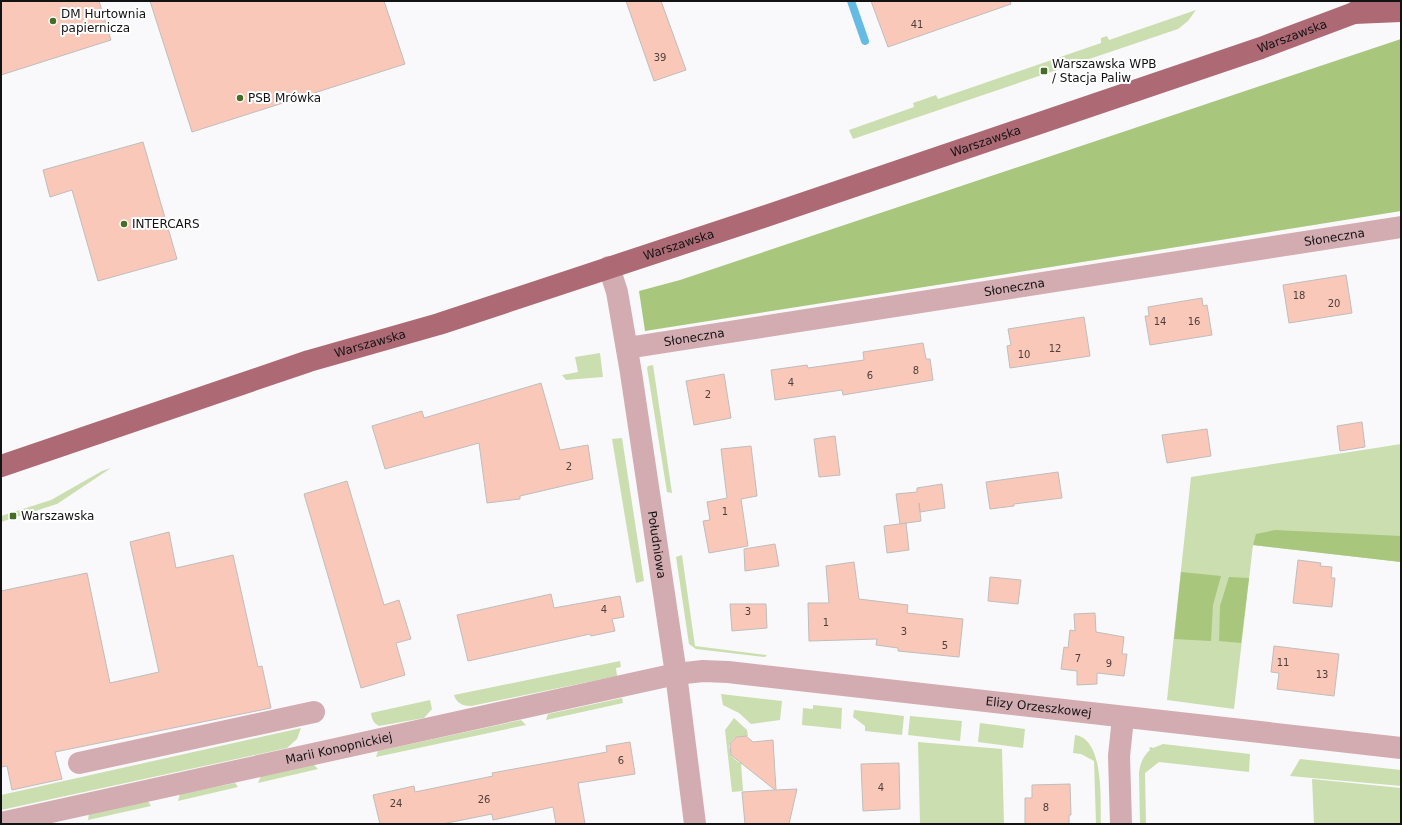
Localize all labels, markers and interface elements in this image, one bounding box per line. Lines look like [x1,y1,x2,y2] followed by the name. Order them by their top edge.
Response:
[61,7,146,35] place label: DM Hurtownia papiernicza
[48,16,58,26] marker: DM Hurtownia papiernicza
[1255,17,1329,56] street label: Warszawska
[911,19,923,30] house number: 41
[654,52,666,63] house number: 39
[1052,57,1157,85] place label: Warszawska WPB / Stacja Paliw
[1039,66,1049,76] marker: Warszawska WPB / Stacja Paliw
[248,91,321,105] place label: PSB Mrówka
[235,93,245,103] marker: PSB Mrówka
[949,123,1023,160] street label: Warszawska
[132,217,200,231] place label: INTERCARS
[119,219,129,229] marker: INTERCARS
[1303,226,1366,249] street label: Słoneczna
[642,227,716,263] street label: Warszawska
[983,276,1046,299] street label: Słoneczna
[1293,290,1305,301] house number: 18
[1328,298,1340,309] house number: 20
[1154,316,1166,327] house number: 14
[1188,316,1200,327] house number: 16
[663,326,726,349] street label: Słoneczna
[333,327,407,360] street label: Warszawska
[1049,343,1061,354] house number: 12
[1018,349,1030,360] house number: 10
[913,365,919,376] house number: 8
[867,370,873,381] house number: 6
[788,377,794,388] house number: 4
[705,389,711,400] house number: 2
[566,461,572,472] house number: 2
[722,506,728,517] house number: 1
[21,509,94,523] place label: Warszawska
[645,510,669,579] street label: Południowa
[8,511,18,521] marker: Warszawska
[601,604,607,615] house number: 4
[745,606,751,617] house number: 3
[823,617,829,628] house number: 1
[901,626,907,637] house number: 3
[942,640,948,651] house number: 5
[1075,653,1081,664] house number: 7
[1277,657,1289,668] house number: 11
[1106,658,1112,669] house number: 9
[1316,669,1328,680] house number: 13
[985,694,1092,720] street label: Elizy Orzeszkowej
[284,730,394,767] street label: Marii Konopnickiej
[618,755,624,766] house number: 6
[878,782,884,793] house number: 4
[478,794,490,805] house number: 26
[390,798,402,809] house number: 24
[1043,802,1049,813] house number: 8

